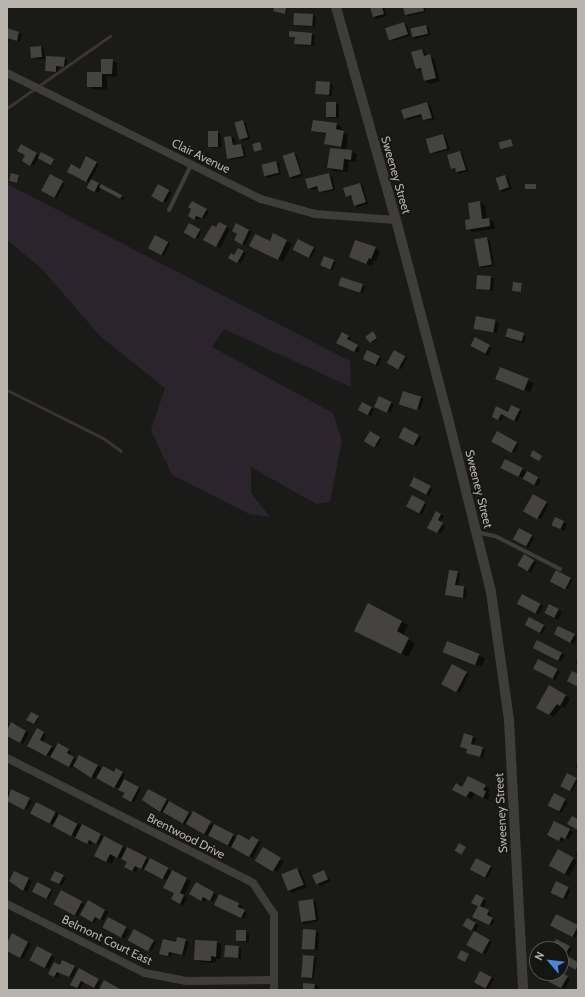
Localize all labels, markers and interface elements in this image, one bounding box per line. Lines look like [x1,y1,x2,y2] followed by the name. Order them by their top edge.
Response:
[378,134,414,216] street label: Sweeney Street
[169,136,233,176] street label: Clair Avenue
[462,448,496,530] street label: Sweeney Street
[492,773,510,853] street label: Sweeney Street
[145,810,227,862] street label: Brentwood Drive
[59,912,155,968] street label: Belmont Court East
[529,941,569,981] north arrow
[531,949,547,963] text: N

